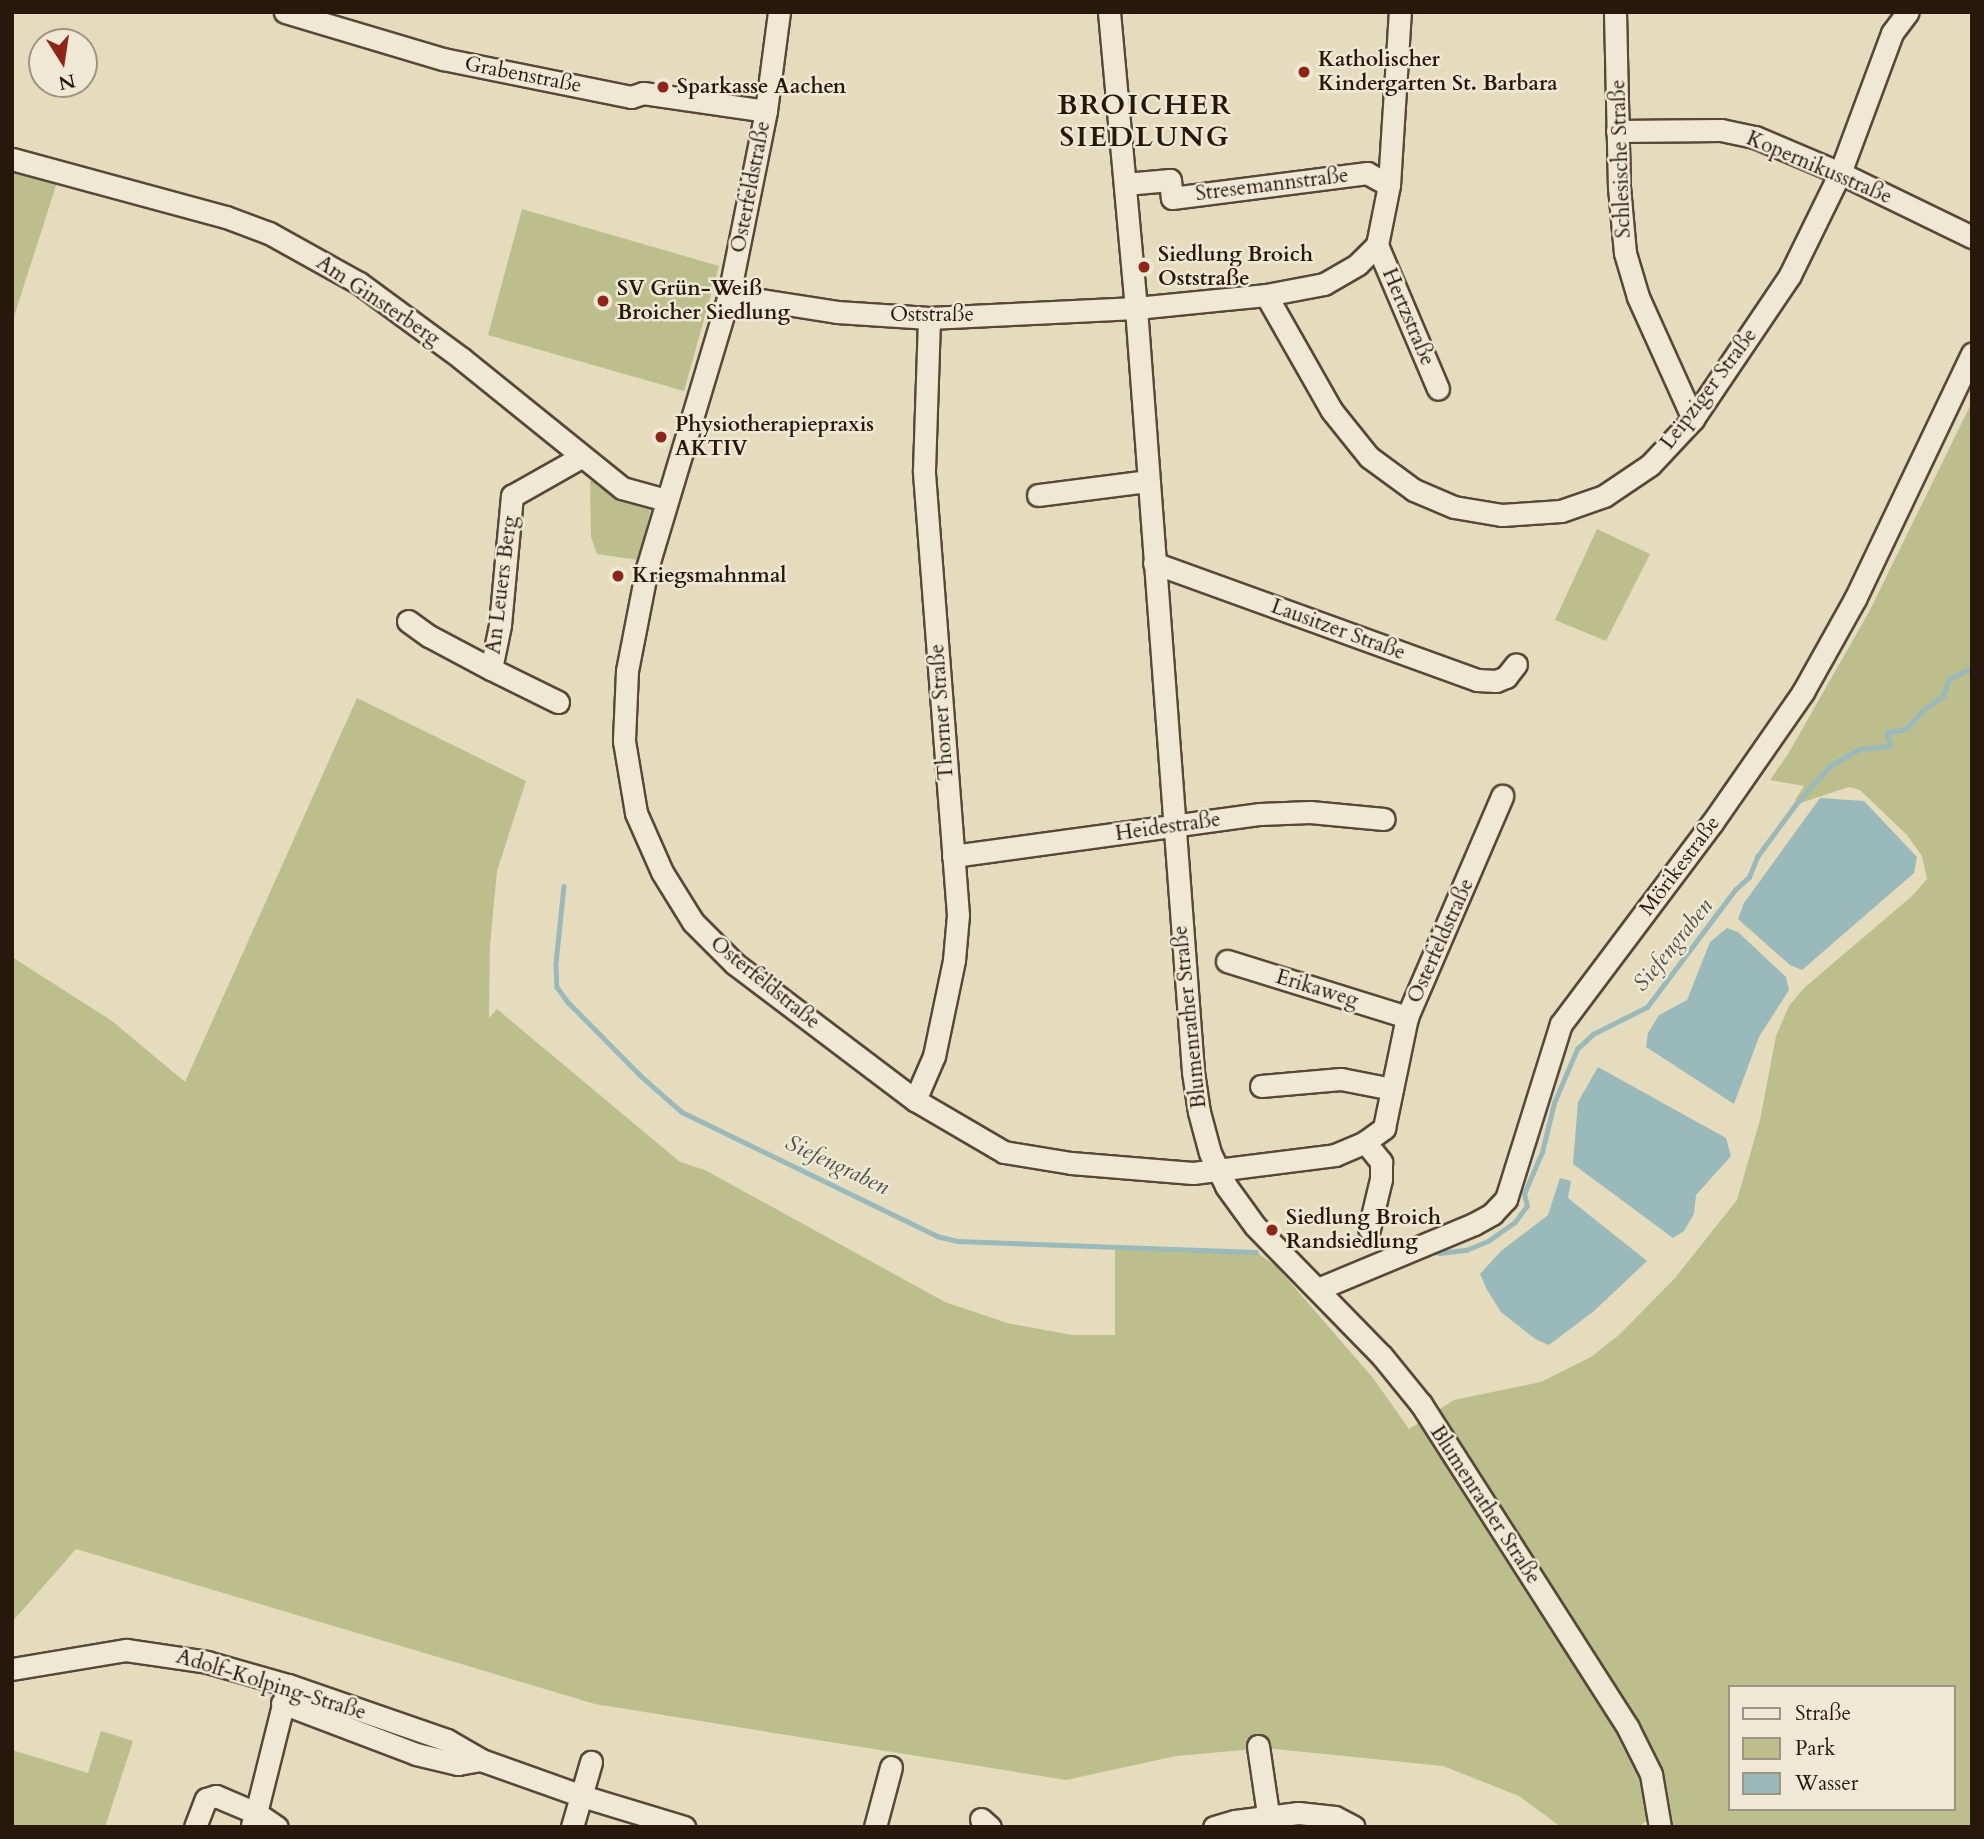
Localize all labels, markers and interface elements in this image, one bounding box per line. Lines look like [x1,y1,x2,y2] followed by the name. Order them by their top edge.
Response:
[28,28,98,98] north arrow
[1318,47,1558,97] place label: Katholischer Kindergarten St. Barbara
[462,51,584,99] street label: Grabenstraße
[1296,64,1312,80] marker: Katholischer Kindergarten St. Barbara
[56,67,78,96] text: N
[677,74,846,100] place label: Sparkasse Aachen
[655,79,671,95] marker: Sparkasse Aachen
[1606,79,1636,239] street label: Schlesische Straße
[1058,88,1232,154] district label: BROICHER SIEDLUNG
[726,119,776,255] street label: Osterfeldstraße
[1743,126,1895,210] street label: Kopernikusstraße
[1194,163,1350,207] street label: Stresemannstraße
[1158,242,1313,292] place label: Siedlung Broich Oststraße
[311,250,445,352] street label: Am Ginsterberg
[1136,259,1152,275] marker: Siedlung Broich Oststraße
[1376,265,1440,369] street label: Hertzstraße
[617,276,790,326] place label: SV Grün-Weiß Broicher Siedlung
[595,293,611,309] marker: SV Grün-Weiß Broicher Siedlung
[890,302,974,328] street label: Oststraße
[1655,323,1763,455] street label: Leipziger Straße
[675,412,874,462] place label: Physiotherapiepraxis AKTIV
[653,429,669,445] marker: Physiotherapiepraxis AKTIV
[481,514,523,656] street label: An Leuers Berg
[632,563,786,589] place label: Kriegsmahnmal
[610,568,626,584] marker: Kriegsmahnmal
[1267,594,1409,666] street label: Lausitzer Straße
[925,643,959,781] street label: Thorner Straße
[1114,807,1222,847] street label: Heidestraße
[1634,811,1726,921] street label: Mörikestraße
[1402,875,1480,1007] street label: Osterfeldstraße
[1627,893,1719,997] water label: Siefengraben
[1168,924,1212,1110] street label: Blumenrather Straße
[705,931,825,1035] street label: Osterfeldstraße
[1273,965,1361,1013] street label: Erikaweg
[781,1129,893,1201] water label: Siefengraben
[1286,1205,1441,1255] place label: Siedlung Broich Randsiedlung
[1264,1222,1280,1238] marker: Siedlung Broich Randsiedlung
[1424,1421,1546,1589] street label: Blumenrather Straße
[173,1644,369,1726] street label: Adolf-Kolping-Straße
[1728,1685,1956,1811] legend
[1795,1699,1851,1728] text: Straße
[1795,1734,1835,1763] text: Park
[1795,1769,1859,1798] text: Wasser

